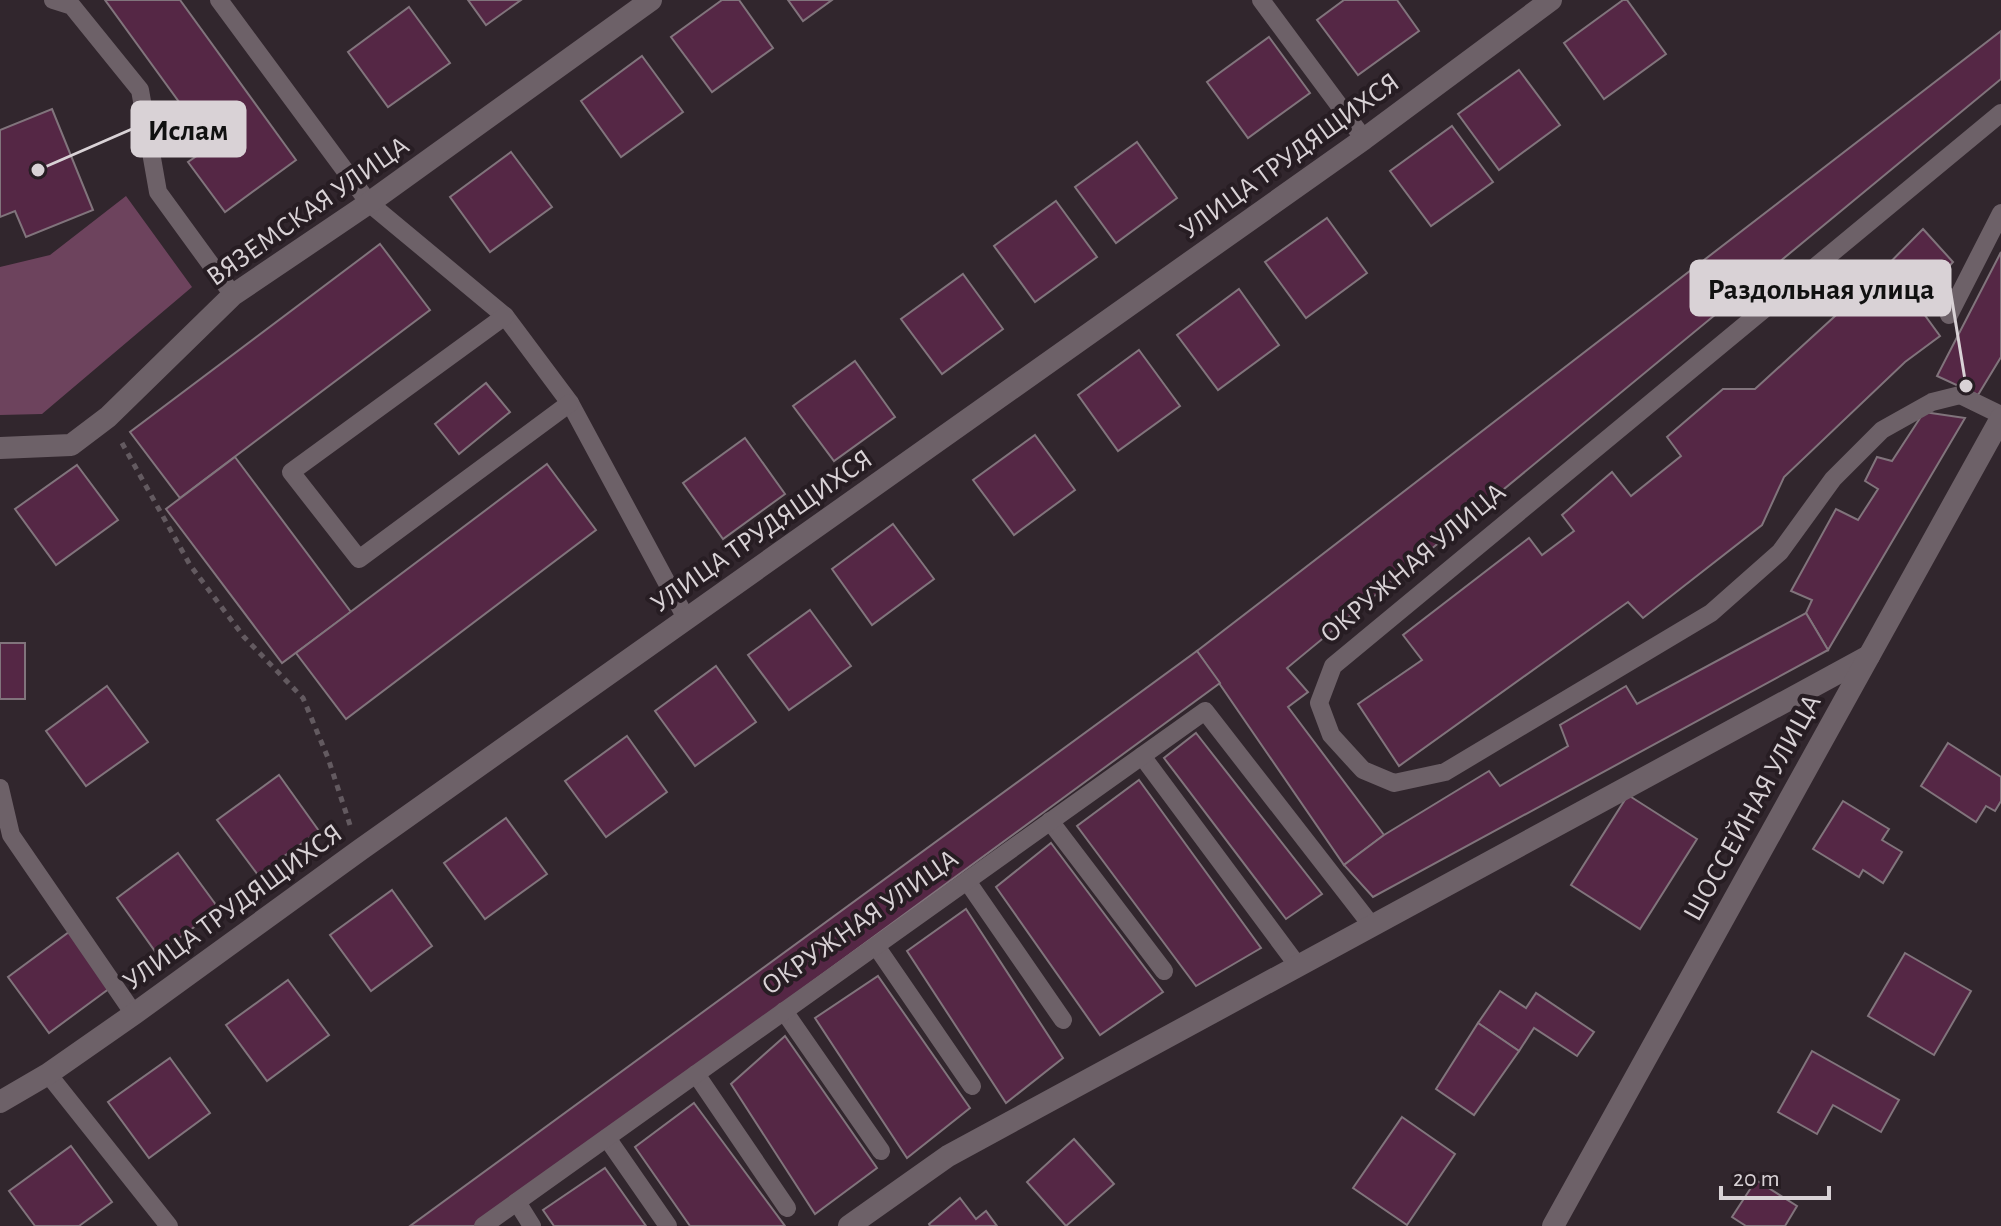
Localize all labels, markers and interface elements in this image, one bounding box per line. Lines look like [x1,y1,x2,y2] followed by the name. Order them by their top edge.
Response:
[1176,68,1405,245] street label: УЛИЦА ТРУДЯЩИХСЯ
[132,102,245,156] callout: Ислам
[148,116,228,146] text: Ислам
[202,131,414,292] street label: ВЯЗЕМСКАЯ УЛИЦА
[1691,261,1950,315] callout: Раздольная улица
[1708,275,1934,305] text: Раздольная улица
[646,445,878,618] street label: УЛИЦА ТРУДЯЩИХСЯ
[1315,478,1511,649] street label: ОКРУЖНАЯ УЛИЦА
[1678,690,1827,926] street label: ШОССЕЙНАЯ УЛИЦА
[119,819,348,996] street label: УЛИЦА ТРУДЯЩИХСЯ
[757,845,963,1001] street label: ОКРУЖНАЯ УЛИЦА
[1721,1150,1829,1200] scale bar
[1733,1167,1780,1191] text: 20 m

